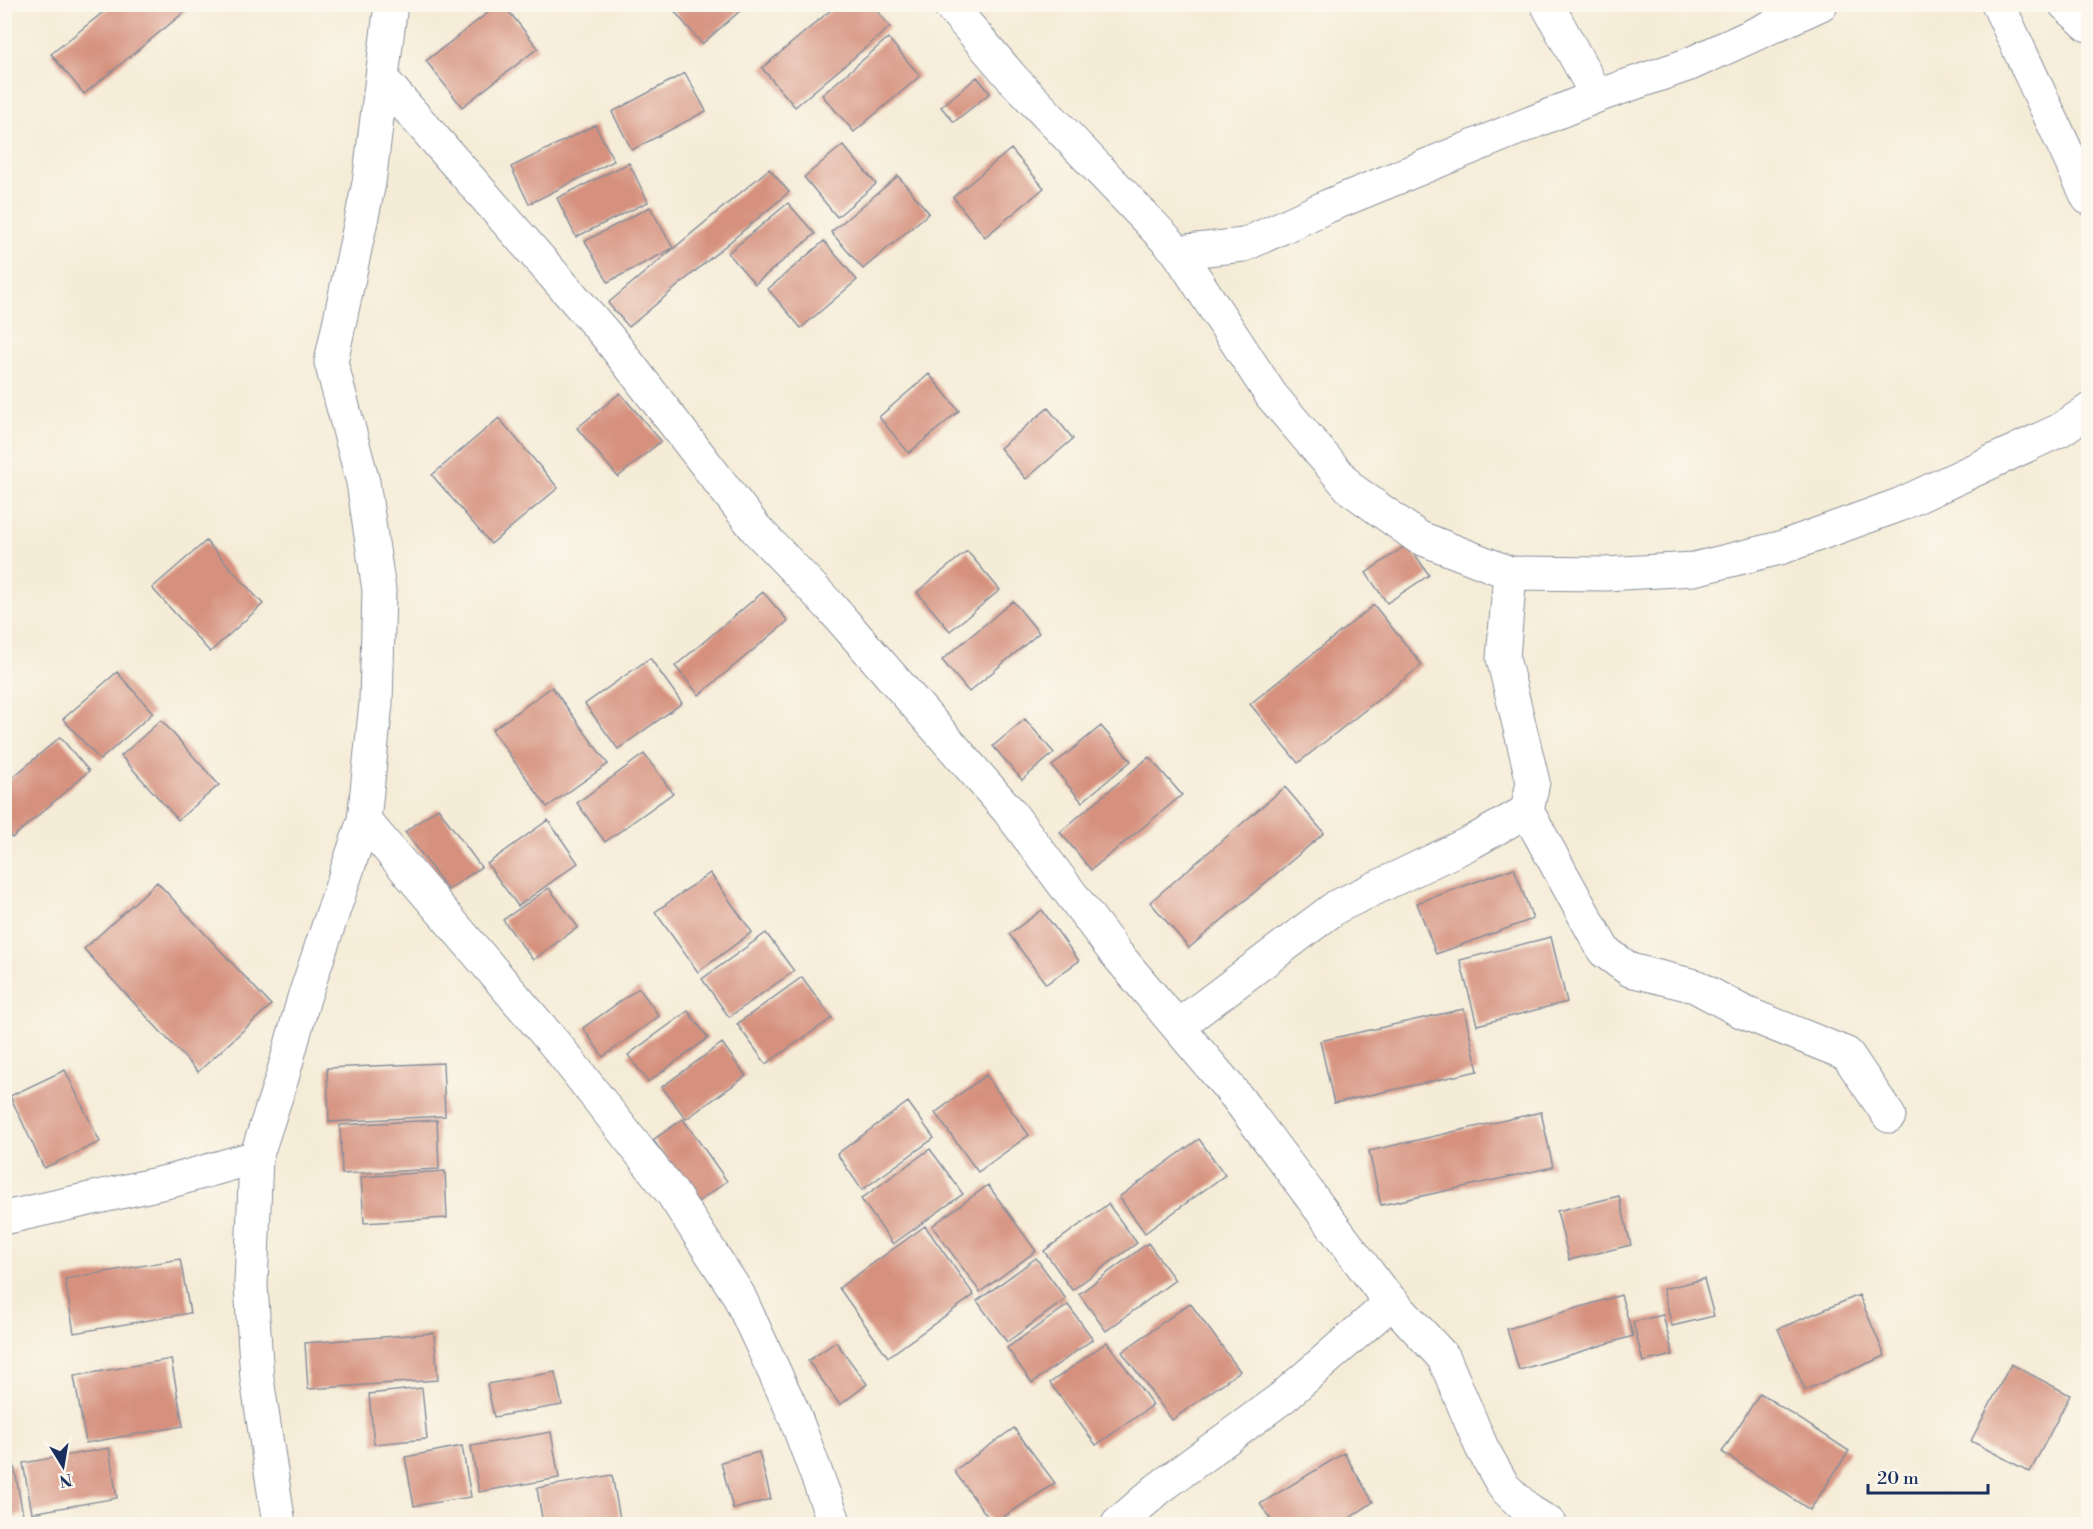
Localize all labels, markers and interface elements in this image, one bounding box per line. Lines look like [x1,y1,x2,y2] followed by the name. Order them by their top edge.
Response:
[33,1436,93,1496] north arrow
[1868,1457,1988,1495] scale bar
[1877,1467,1919,1490] text: 20 m
[57,1469,74,1491] text: N

